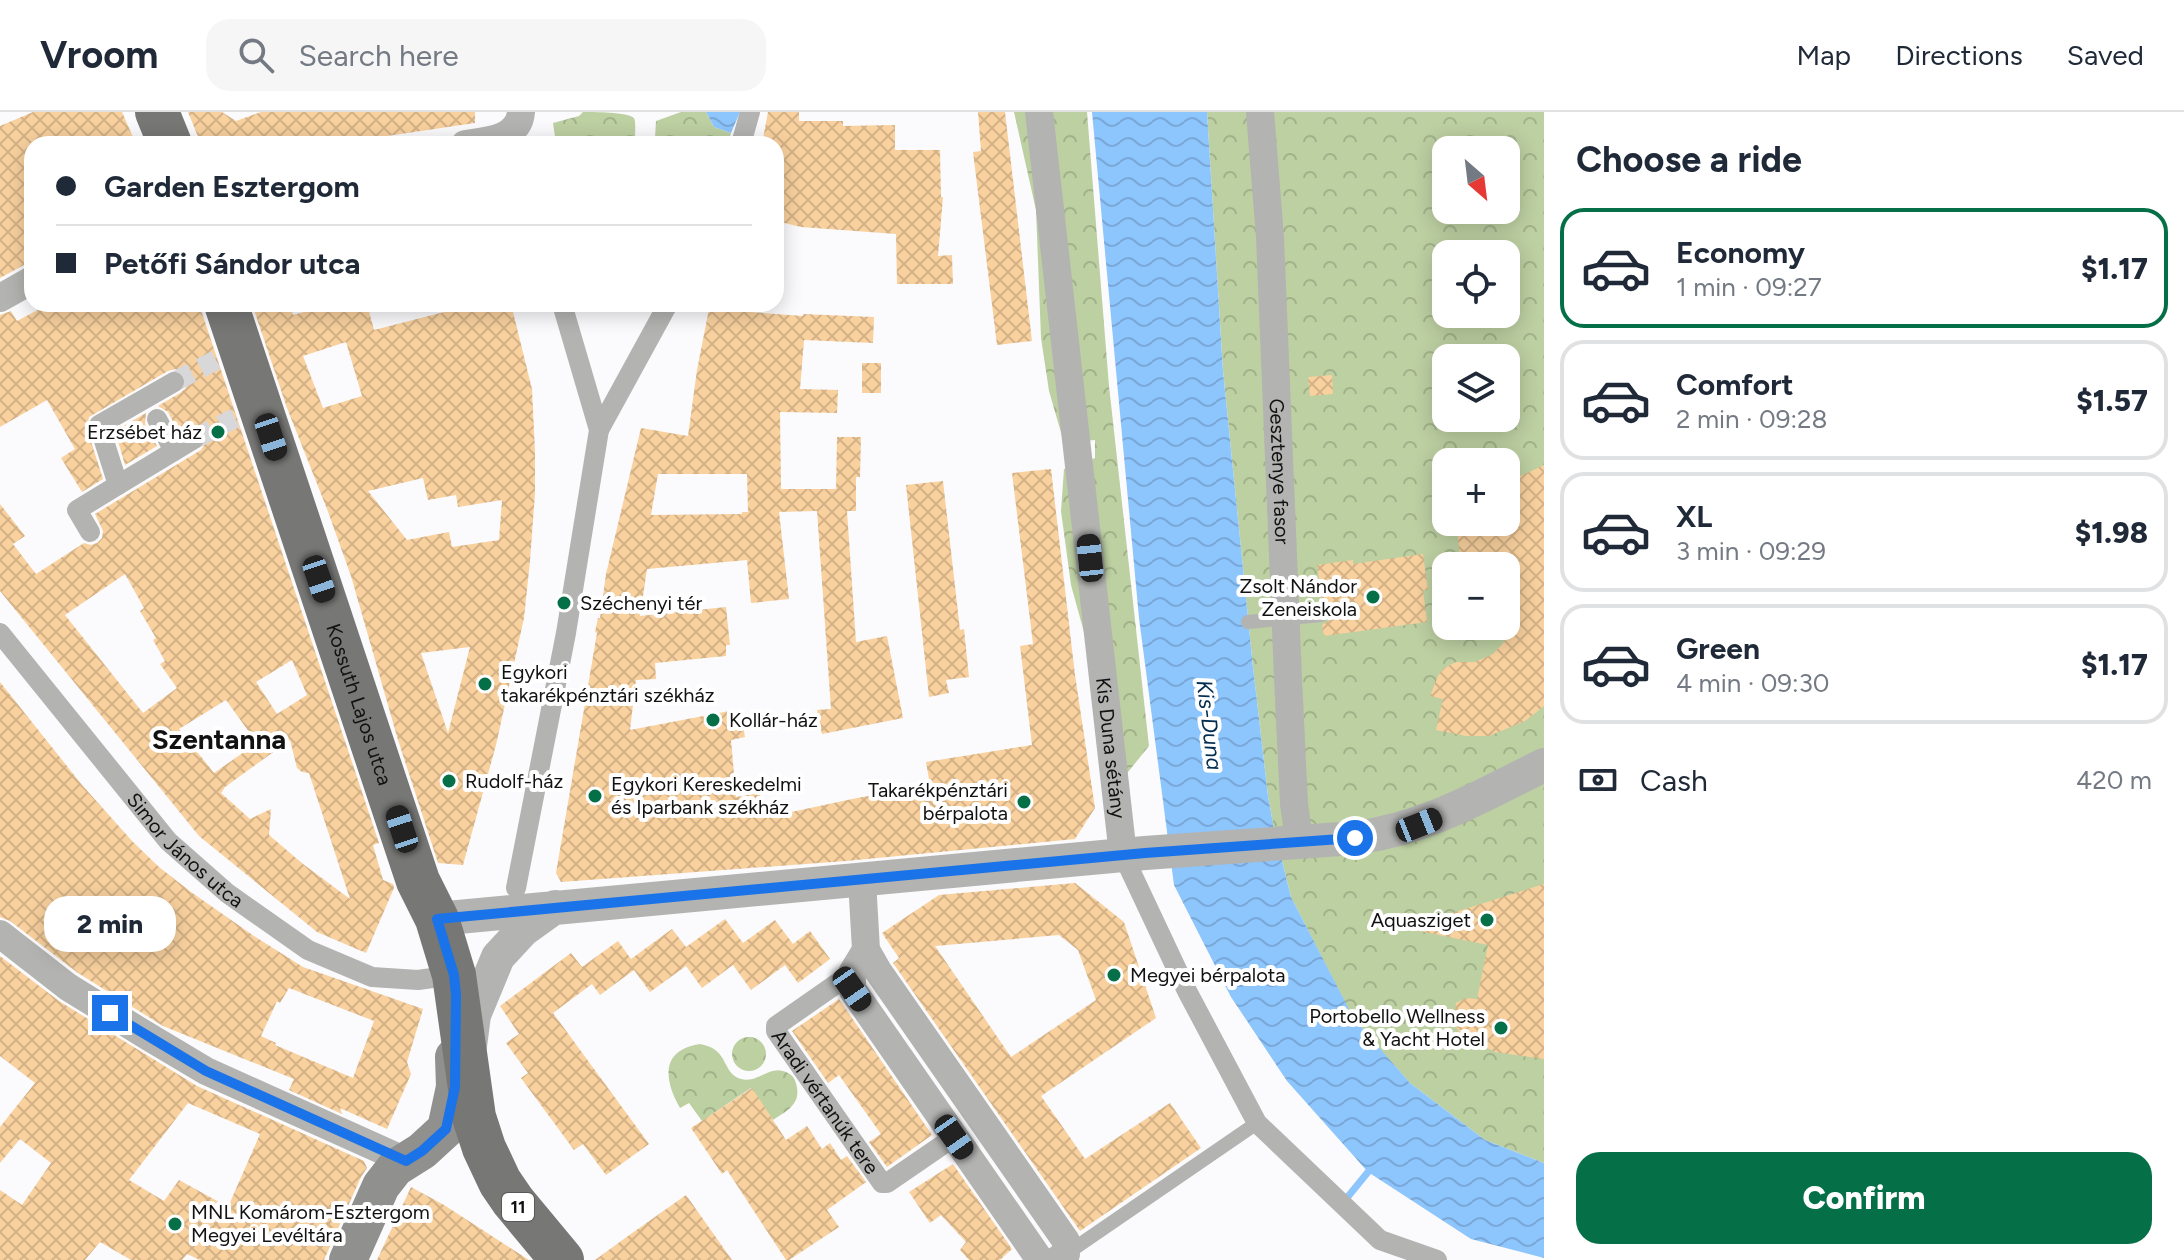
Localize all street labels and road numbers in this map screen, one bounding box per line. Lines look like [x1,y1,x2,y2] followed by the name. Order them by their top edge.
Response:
[1265,398,1295,545] street label: Gesztenye fasor
[321,621,397,788] street label: Kossuth Lajos utca
[1091,676,1131,820] street label: Kis Duna sétány
[122,788,248,913] street label: Simor János utca
[767,1025,884,1179] street label: Aradi vértanúk tere
[502,1193,534,1221] road number: 11

